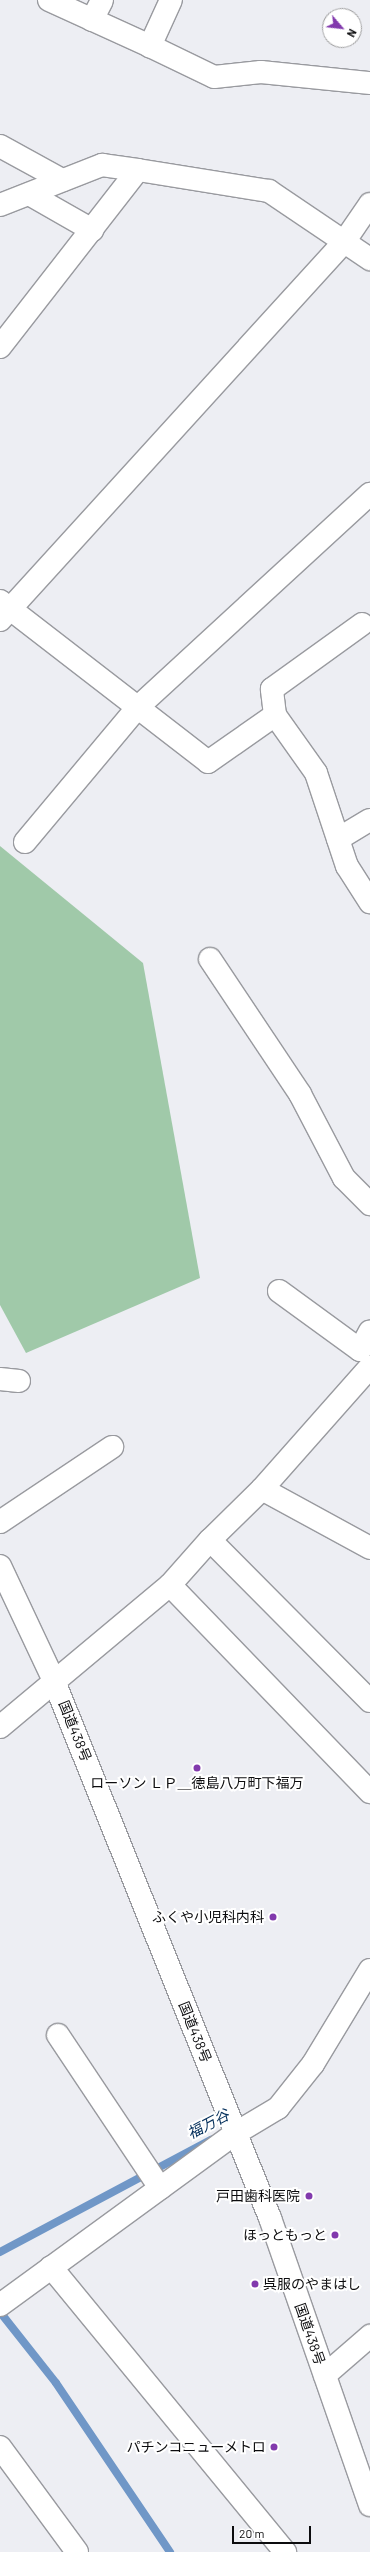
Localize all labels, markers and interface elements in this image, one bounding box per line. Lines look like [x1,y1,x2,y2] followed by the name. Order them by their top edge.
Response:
[322,8,362,48] north arrow
[345,27,360,40] text: N
[55,1698,95,1764] street label: 国道438号
[192,1763,202,1773] marker: ローソン ＬＰ＿徳島八万町下福万
[91,1775,303,1791] place label: ローソン ＬＰ＿徳島八万町下福万
[152,1909,264,1925] place label: ふくや小児科内科
[267,1911,279,1923] marker: ふくや小児科内科
[175,1999,215,2065] street label: 国道438号
[184,2105,232,2143] water label: 福万谷
[216,2188,300,2204] place label: 戸田歯科医院
[303,2190,315,2202] marker: 戸田歯科医院
[243,2227,327,2243] place label: ほっともっと
[330,2230,340,2240] marker: ほっともっと
[263,2276,361,2292] place label: 呉服のやまはし
[250,2279,260,2289] marker: 呉服のやまはし
[292,2301,328,2367] street label: 国道438号
[126,2439,266,2455] place label: パチンコニューメトロ
[269,2442,279,2452] marker: パチンコニューメトロ
[234,2518,313,2544] scale bar
[239,2526,265,2540] text: 20 m

